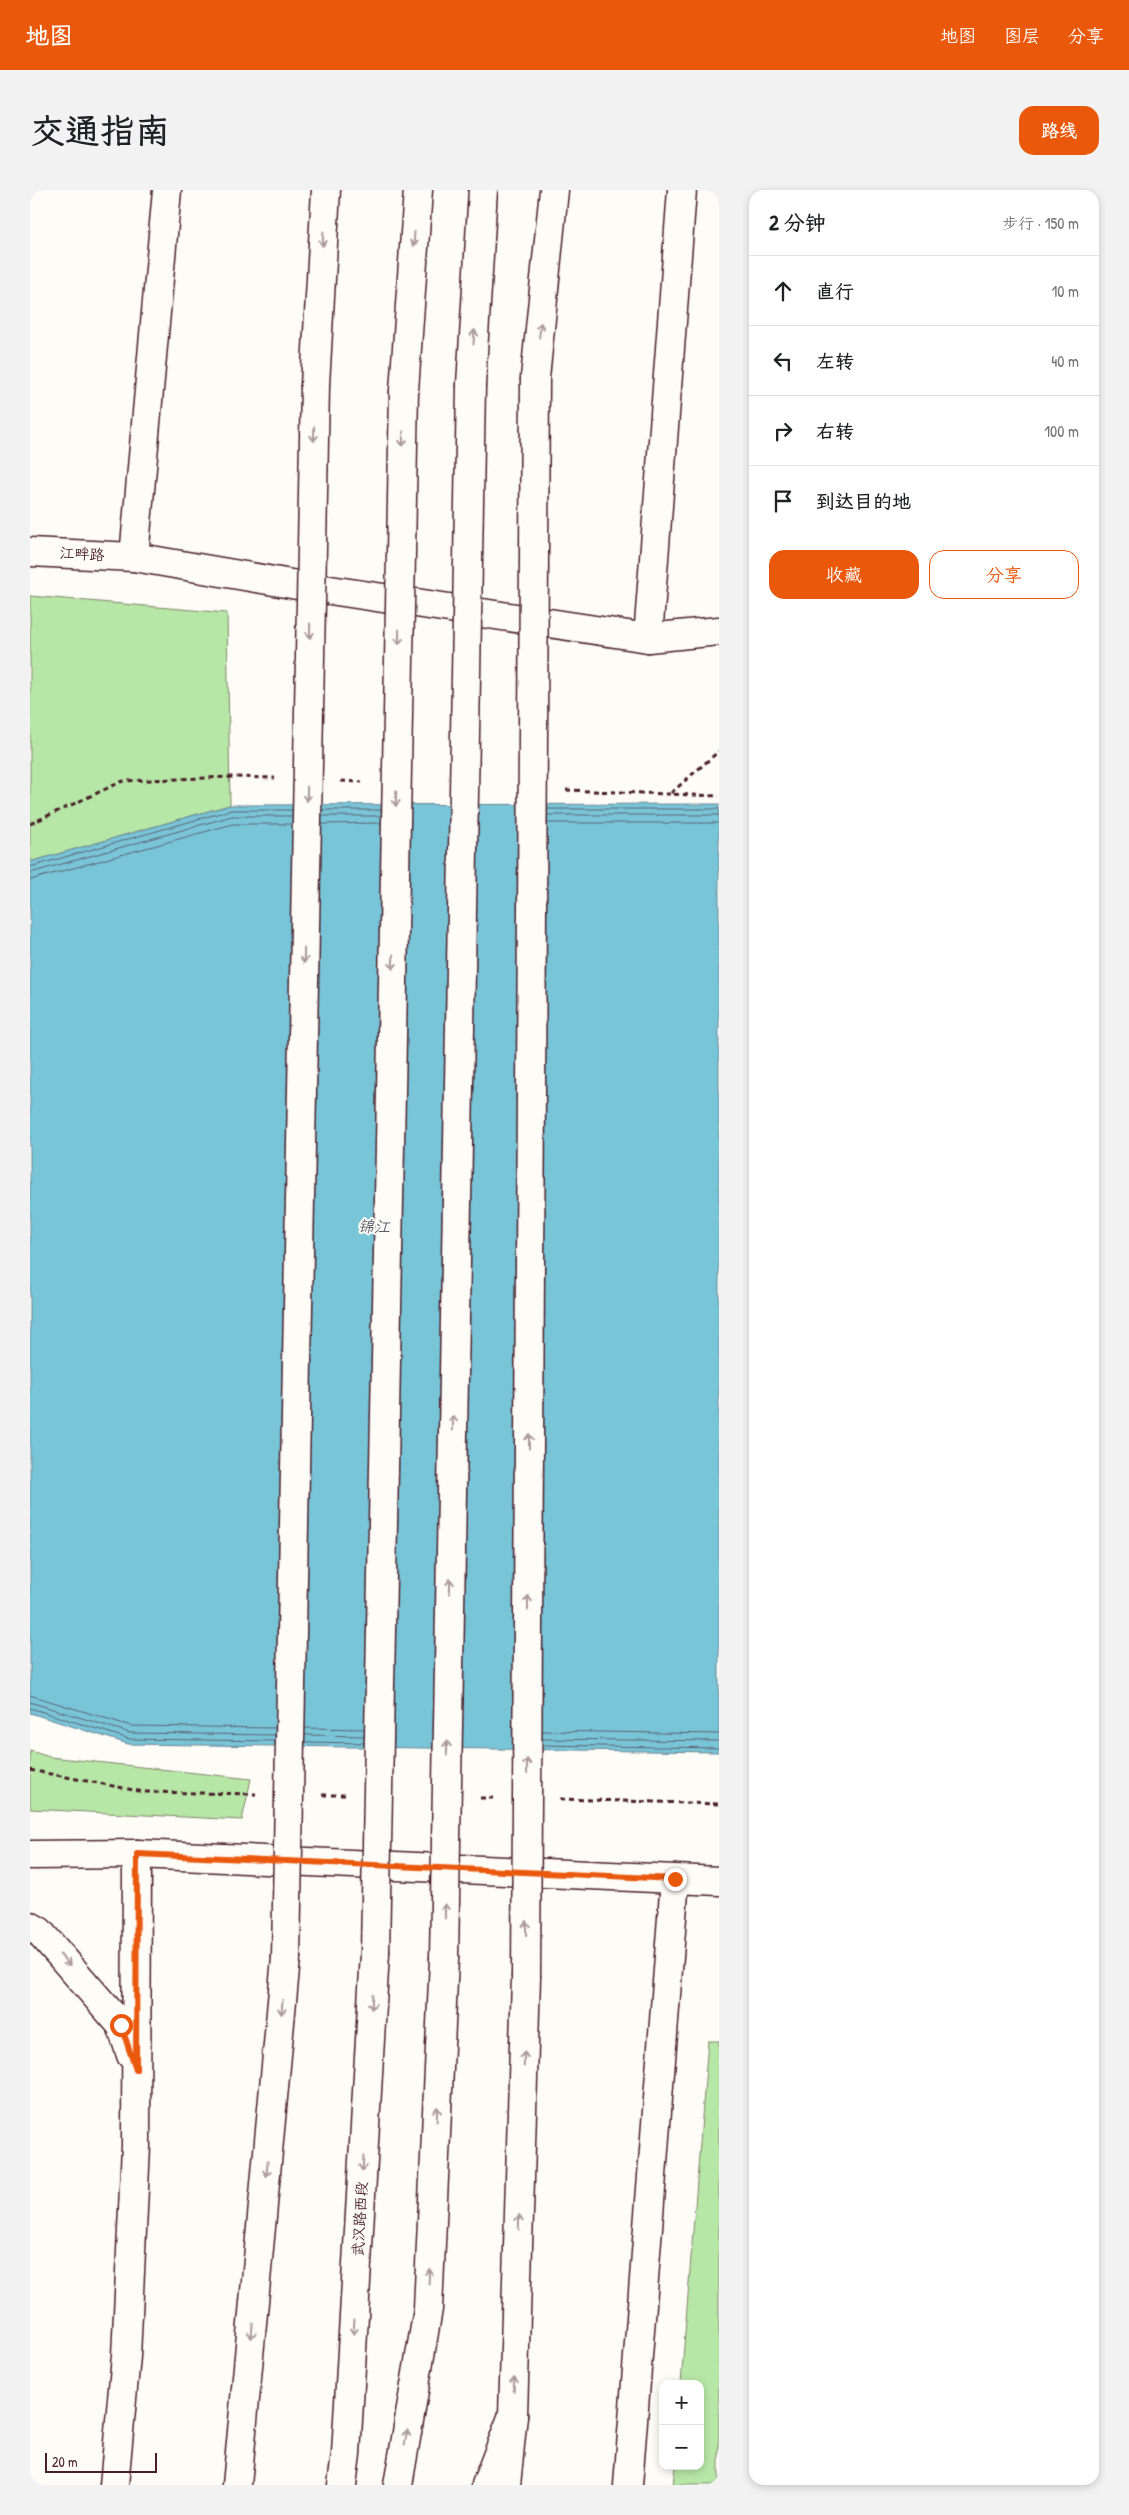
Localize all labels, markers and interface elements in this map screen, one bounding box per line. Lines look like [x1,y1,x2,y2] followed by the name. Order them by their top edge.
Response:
[25,19,73,51] text: 地图
[940,23,976,48] text: 地图
[1004,23,1040,48] text: 图层
[1068,23,1104,48] text: 分享
[1019,106,1099,155] button: 路线
[30,107,170,154] text: 交通指南
[769,208,826,237] text: 2 分钟
[1002,212,1079,234] text: 步行 · 150 m
[319,230,328,246] one-way arrow
[410,230,419,246] one-way arrow
[769,277,797,305] icon: ahead
[816,278,854,304] text: 直行
[1051,280,1079,302] text: 10 m
[535,322,545,338] one-way arrow
[469,329,478,345] one-way arrow
[769,347,797,375] icon: left
[816,348,854,374] text: 左转
[1051,350,1079,372] text: 40 m
[769,417,797,445] icon: right
[816,418,854,444] text: 右转
[1044,420,1079,442] text: 100 m
[309,425,319,441] one-way arrow
[398,431,408,447] one-way arrow
[769,487,797,515] icon: arrive
[816,488,911,514] text: 到达目的地
[59,542,105,565] street label: 江畔路
[769,550,919,599] button: 收藏
[929,550,1079,599] button: 分享
[306,623,315,639] one-way arrow
[394,628,404,645] one-way arrow
[303,785,312,801] one-way arrow
[391,791,401,807] one-way arrow
[300,948,309,964] one-way arrow
[388,954,398,970] one-way arrow
[358,1214,391,1238] water label: 锦江
[448,1415,458,1432] one-way arrow
[524,1433,534,1449] one-way arrow
[445,1578,455,1594] one-way arrow
[523,1595,533,1612] one-way arrow
[443,1740,452,1756] one-way arrow
[522,1758,532,1774] one-way arrow
[664,1868,687,1891] route end
[440,1903,449,1919] one-way arrow
[521,1920,531,1936] one-way arrow
[59,1953,71,1966] one-way arrow
[368,1994,377,2010] one-way arrow
[277,1999,286,2015] one-way arrow
[110,2014,133,2037] route start
[519,2051,529,2068] one-way arrow
[432,2106,441,2122] one-way arrow
[359,2156,368,2172] one-way arrow
[262,2160,272,2176] one-way arrow
[347,2181,372,2257] street label: 武汉路西段
[515,2214,524,2230] one-way arrow
[425,2269,434,2285] one-way arrow
[349,2318,358,2334] one-way arrow
[248,2322,257,2338] one-way arrow
[509,2376,518,2392] one-way arrow
[659,2380,704,2470] map controls
[659,2380,704,2425] button: +
[659,2425,704,2470] button: −
[402,2429,412,2445] one-way arrow
[45,2450,158,2473] scale bar
[52,2452,78,2471] text: 20 m

